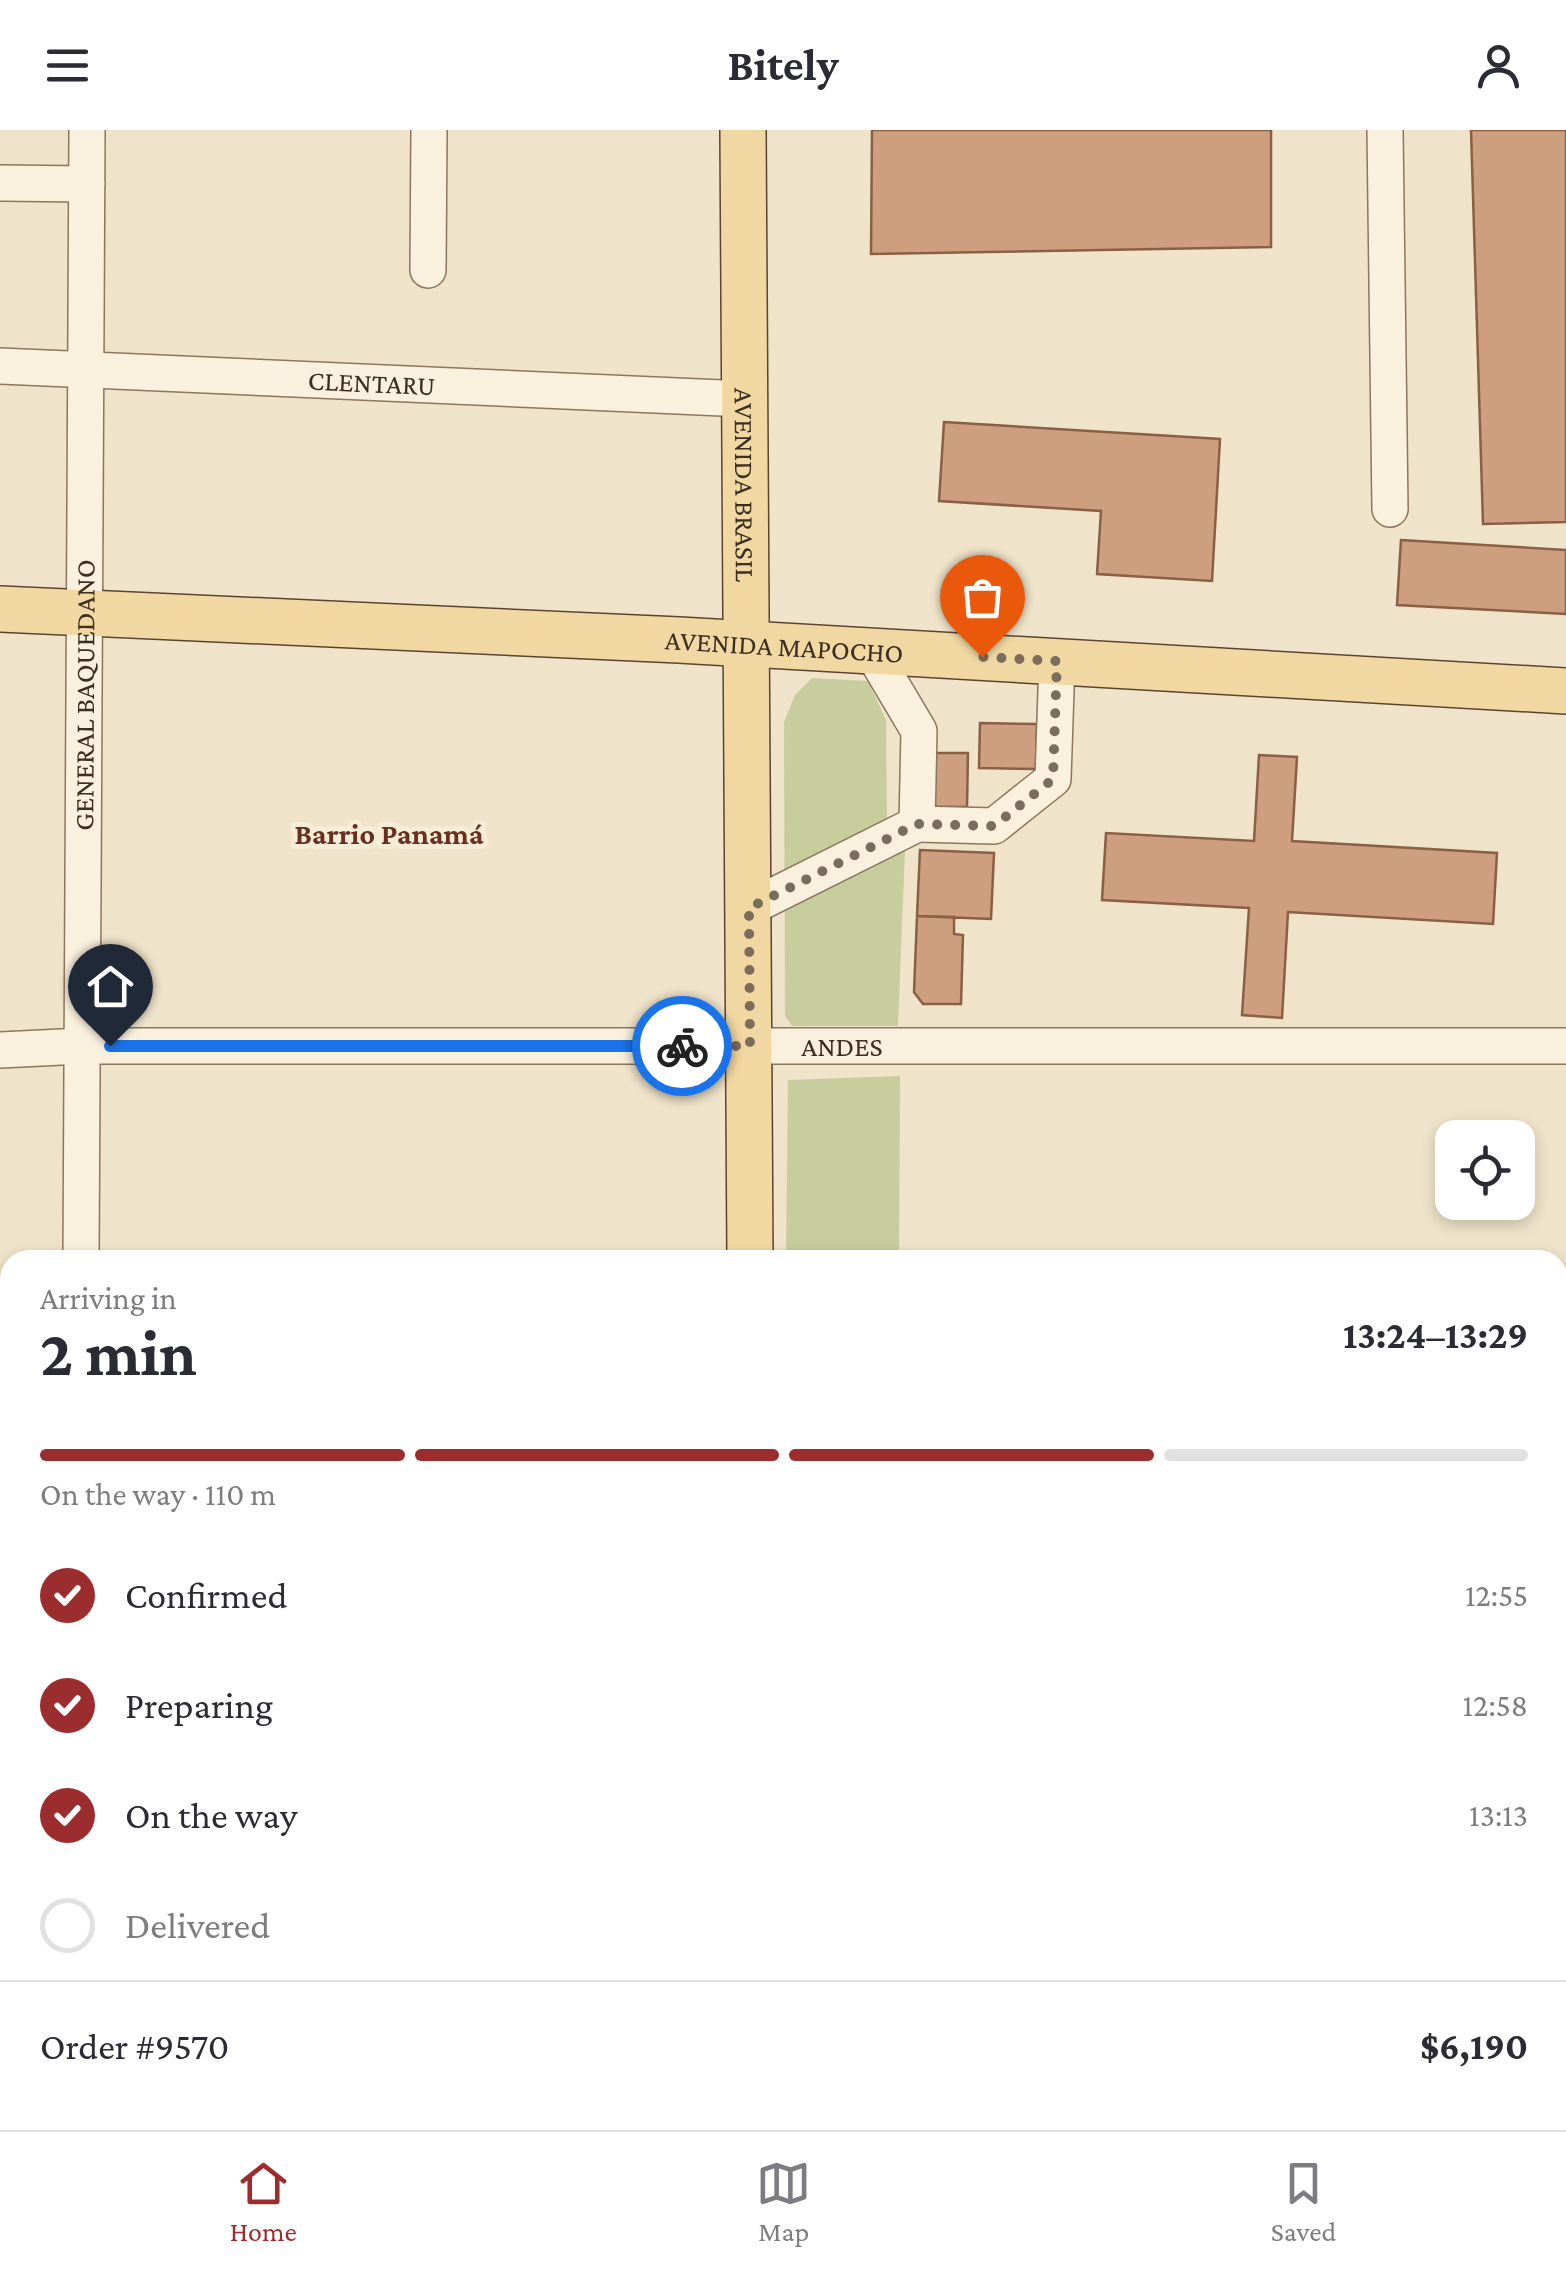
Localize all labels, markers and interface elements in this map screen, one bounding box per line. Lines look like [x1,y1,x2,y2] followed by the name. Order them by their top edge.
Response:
[40,38,95,93] icon: menu
[1471,38,1526,93] icon: person
[727,40,839,90] text: Bitely
[307,364,436,401] street label: CLENTARU
[729,388,761,582] street label: AVENIDA BRASIL
[940,555,1025,658] pin
[68,559,100,831] street label: GENERAL BAQUEDANO
[955,570,1010,625] icon: bag
[664,624,904,668] street label: AVENIDA MAPOCHO
[294,817,484,850] district label: Barrio Panamá
[68,944,153,1047] pin
[83,959,138,1014] icon: home
[632,996,732,1096] courier
[655,1019,710,1074] icon: bike
[801,1031,883,1062] street label: ANDES
[1435,1120,1535,1220] map controls
[1435,1120,1535,1220] button: locate
[40,1280,177,1316] text: Arriving in
[1343,1314,1528,1356] text: 13:24–13:29
[40,1317,197,1389] text: 2 min
[40,1476,276,1512] text: On the way · 110 m
[40,1568,95,1623] icon: check
[125,1574,288,1616] text: Confirmed
[1465,1577,1528,1613] text: 12:55
[40,1678,95,1733] icon: check
[125,1684,273,1726] text: Preparing
[1463,1687,1528,1723] text: 12:58
[40,1788,95,1843] icon: check
[125,1794,297,1836] text: On the way
[1469,1797,1528,1833] text: 13:13
[125,1904,270,1946] text: Delivered
[40,2025,229,2067] text: Order #9570
[1420,2025,1528,2067] text: $6,190
[230,2156,297,2247] tab: Home
[756,2156,811,2247] tab: Map
[1271,2156,1336,2247] tab: Saved

